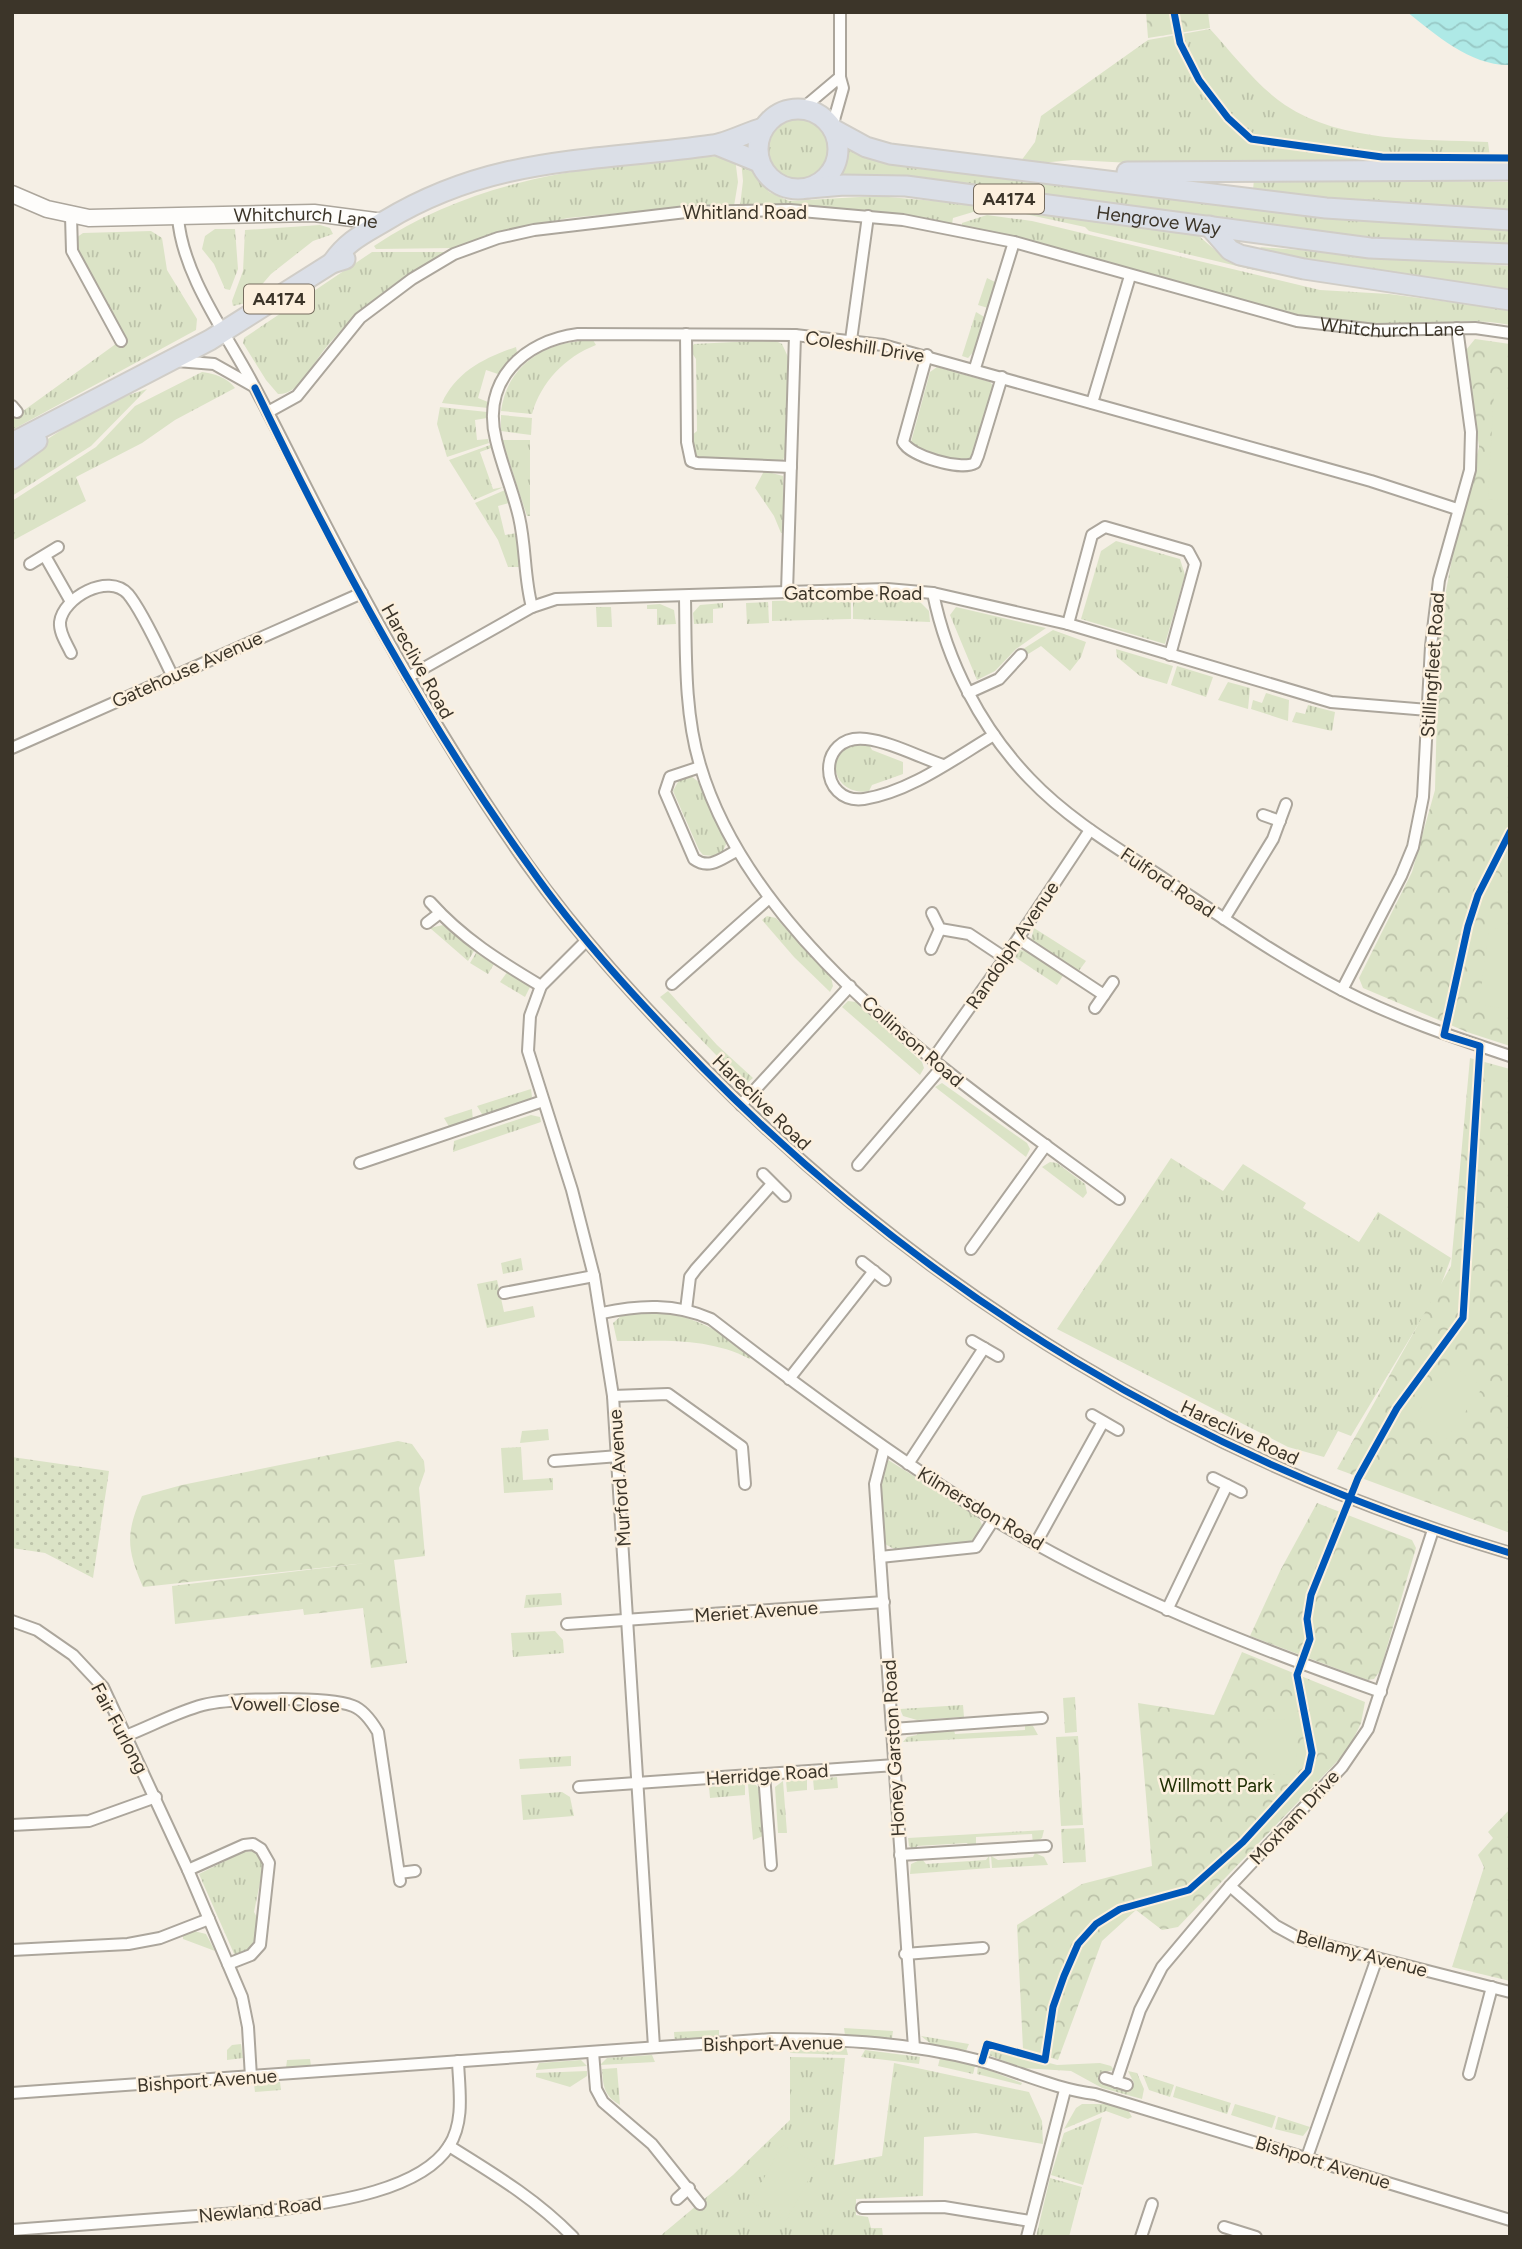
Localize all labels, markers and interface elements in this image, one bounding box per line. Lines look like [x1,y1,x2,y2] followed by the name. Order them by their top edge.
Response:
[974,184,1044,214] road number: A4174
[683,201,807,224] street label: Whitland Road
[1095,201,1222,240] street label: Hengrove Way
[233,202,379,233] street label: Whitchurch Lane
[244,284,314,314] road number: A4174
[1319,313,1465,342] street label: Whitchurch Lane
[804,326,926,367] street label: Coleshill Drive
[784,582,922,605] street label: Gatcombe Road
[1416,592,1449,738] street label: Stillingfleet Road
[376,600,459,723] street label: Hareclive Road
[109,626,266,713] street label: Gatehouse Avenue
[1116,842,1219,922] street label: Fulford Road
[961,877,1064,1014] street label: Randolph Avenue
[857,991,968,1092] street label: Collinson Road
[708,1050,816,1155] street label: Hareclive Road
[1177,1395,1303,1470] street label: Hareclive Road
[603,1409,636,1547] street label: Murford Avenue
[913,1462,1048,1555] street label: Kilmersdon Road
[693,1596,819,1627] street label: Meriet Avenue
[877,1659,910,1837] street label: Honey Garston Road
[86,1679,153,1778] street label: Fair Furlong
[230,1692,340,1717] street label: Vowell Close
[705,1759,829,1790] street label: Herridge Road
[1245,1765,1344,1869] street label: Moxham Drive
[1159,1774,1273,1797] park label: Willmott Park
[1294,1925,1430,1982] street label: Bellamy Avenue
[703,2031,843,2056] street label: Bishport Avenue
[136,2064,278,2097] street label: Bishport Avenue
[1252,2131,1393,2194] street label: Bishport Avenue
[197,2192,323,2227] street label: Newland Road

